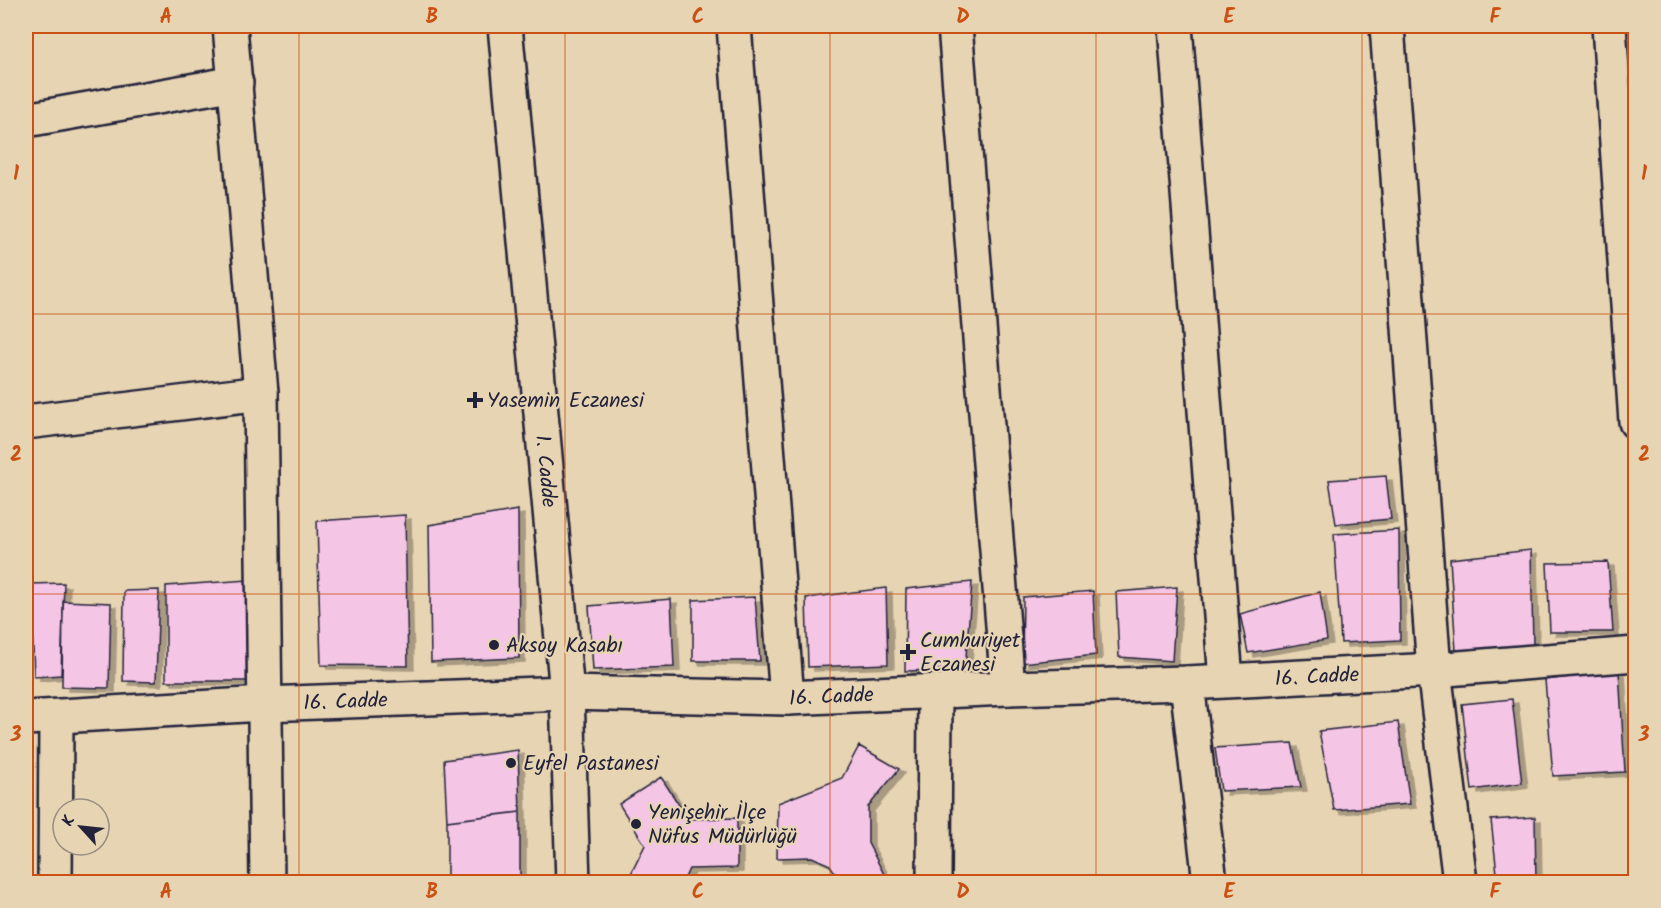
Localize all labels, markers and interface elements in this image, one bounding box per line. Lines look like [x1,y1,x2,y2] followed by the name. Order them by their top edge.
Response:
[160,2,172,34] text: A
[426,2,438,34] text: B
[692,2,704,34] text: C
[956,2,970,34] text: D
[1223,2,1235,34] text: E
[1490,2,1502,34] text: F
[13,159,19,191] text: 1
[1641,159,1647,191] text: 1
[487,385,645,418] place label: Yasemin Eczanesi
[468,393,482,407] marker: Yasemin Eczanesi
[525,433,565,510] street label: 1. Cadde
[10,440,22,472] text: 2
[1638,440,1650,472] text: 2
[920,625,1021,682] place label: Cumhuriyet Eczanesi
[506,630,623,663] place label: Aksoy Kasabı
[487,638,501,652] marker: Aksoy Kasabı
[901,645,915,659] marker: Cumhuriyet Eczanesi
[1274,659,1361,696] street label: 16. Cadde
[788,679,875,716] street label: 16. Cadde
[303,684,389,721] street label: 16. Cadde
[10,720,22,752] text: 3
[1638,720,1650,752] text: 3
[523,748,660,781] place label: Eyfel Pastanesi
[504,756,518,770] marker: Eyfel Pastanesi
[51,797,111,857] north arrow
[648,797,797,854] place label: Yenişehir İlçe Nüfus Müdürlüğü
[56,811,82,831] text: K
[629,817,643,831] marker: Yenişehir İlçe Nüfus Müdürlüğü
[160,877,172,908] text: A
[426,877,438,908] text: B
[692,877,704,908] text: C
[956,877,970,908] text: D
[1223,877,1235,908] text: E
[1490,877,1502,908] text: F

